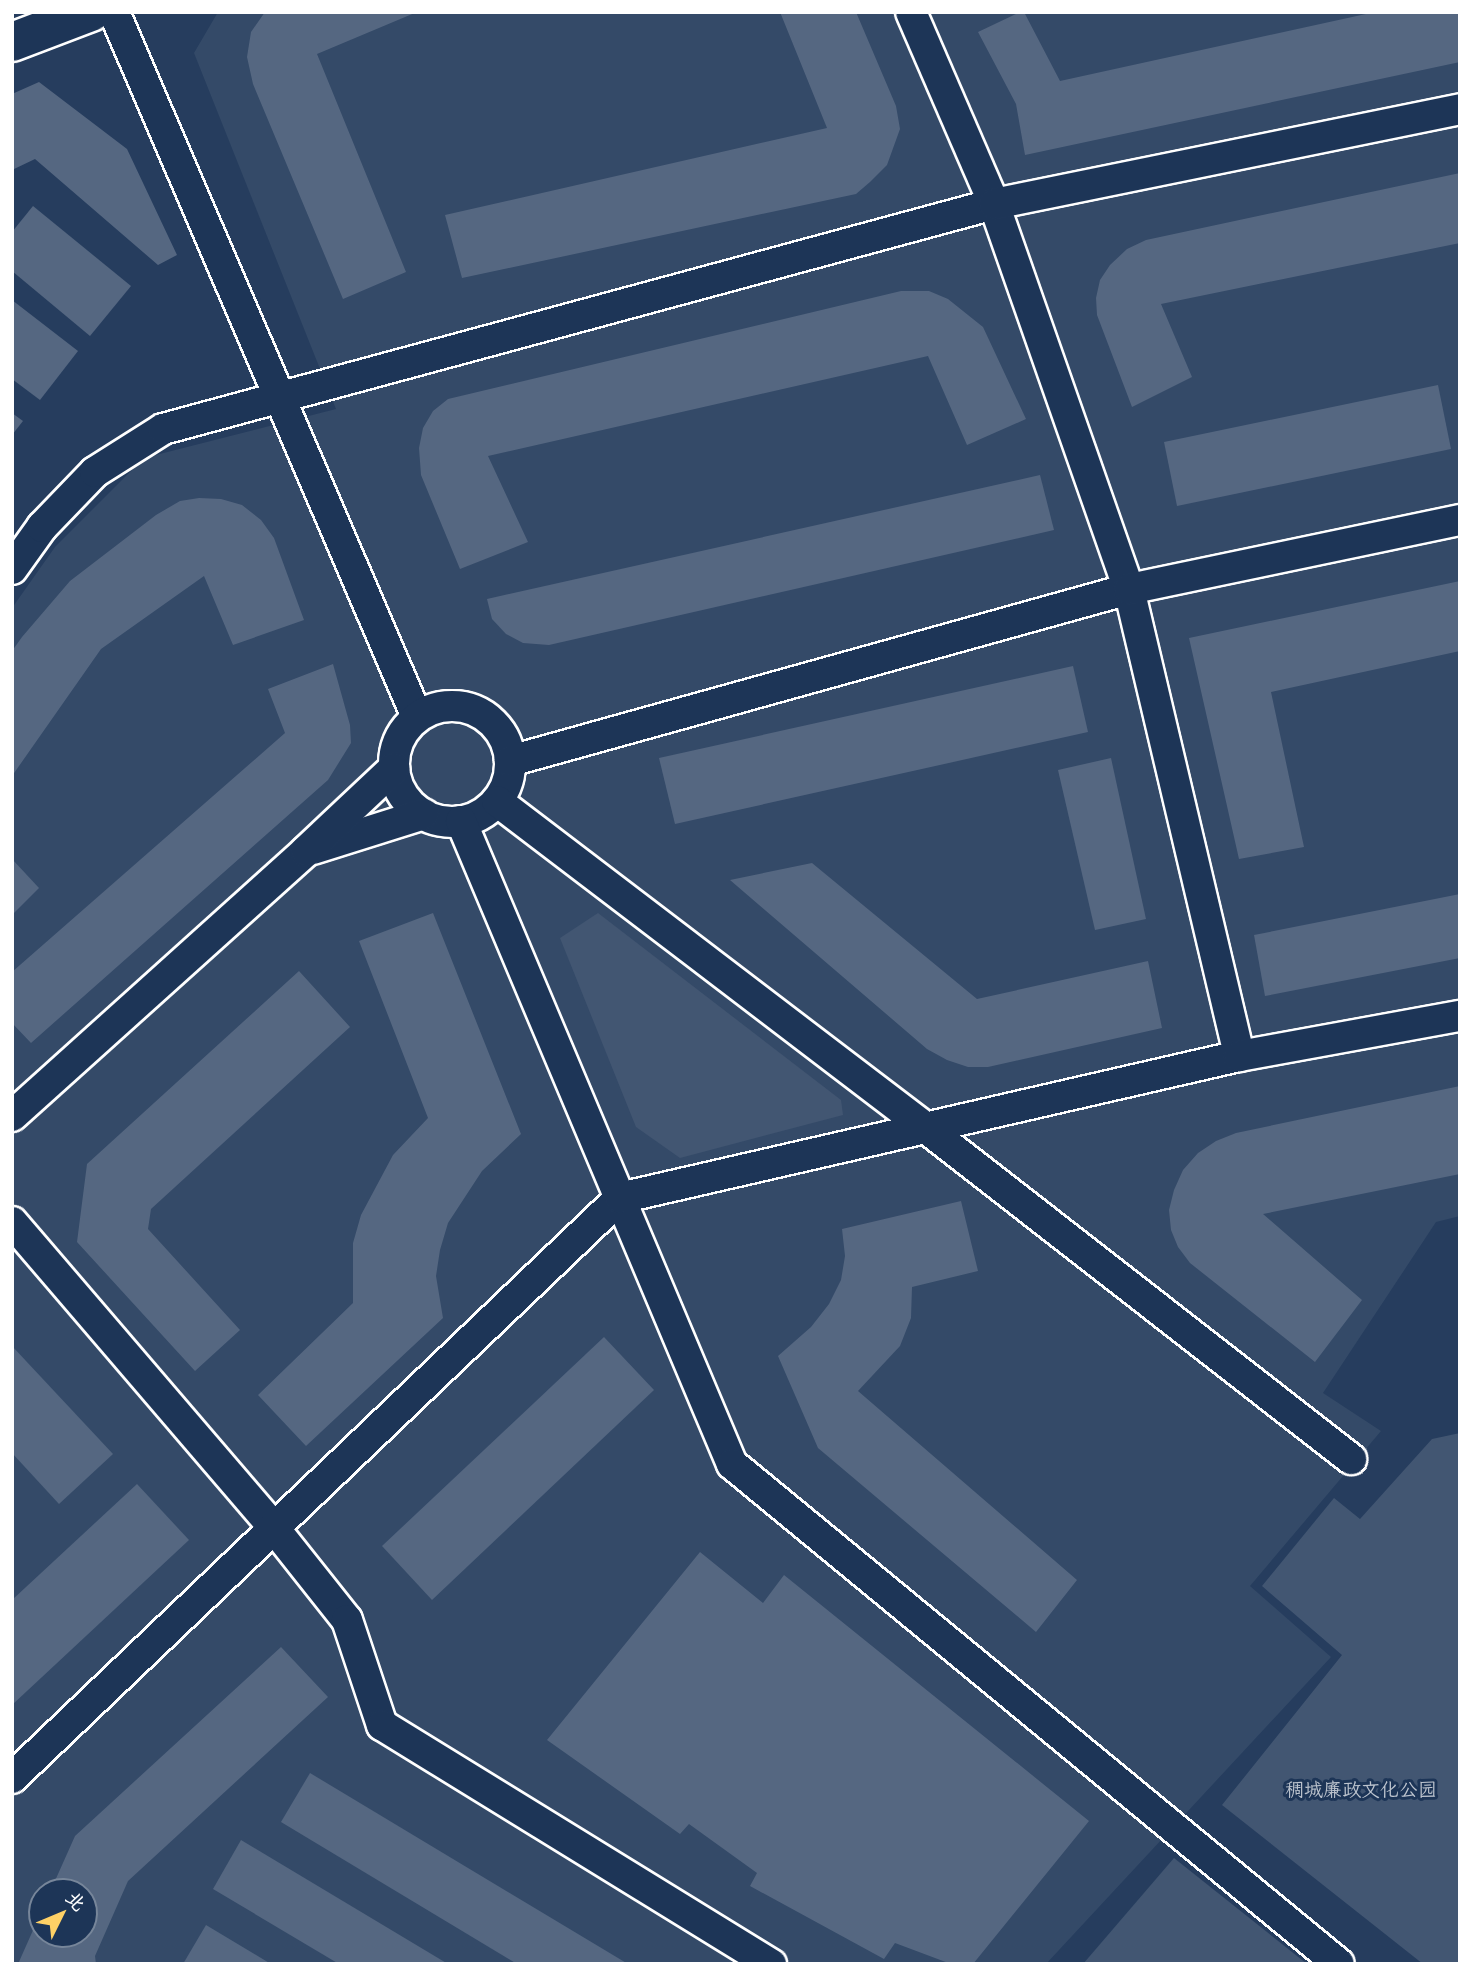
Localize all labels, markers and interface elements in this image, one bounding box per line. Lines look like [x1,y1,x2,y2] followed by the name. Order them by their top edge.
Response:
[1285,1778,1437,1800] park label: 稠城廉政文化公园
[28,1878,98,1948] north arrow
[60,1884,94,1917] text: 北

